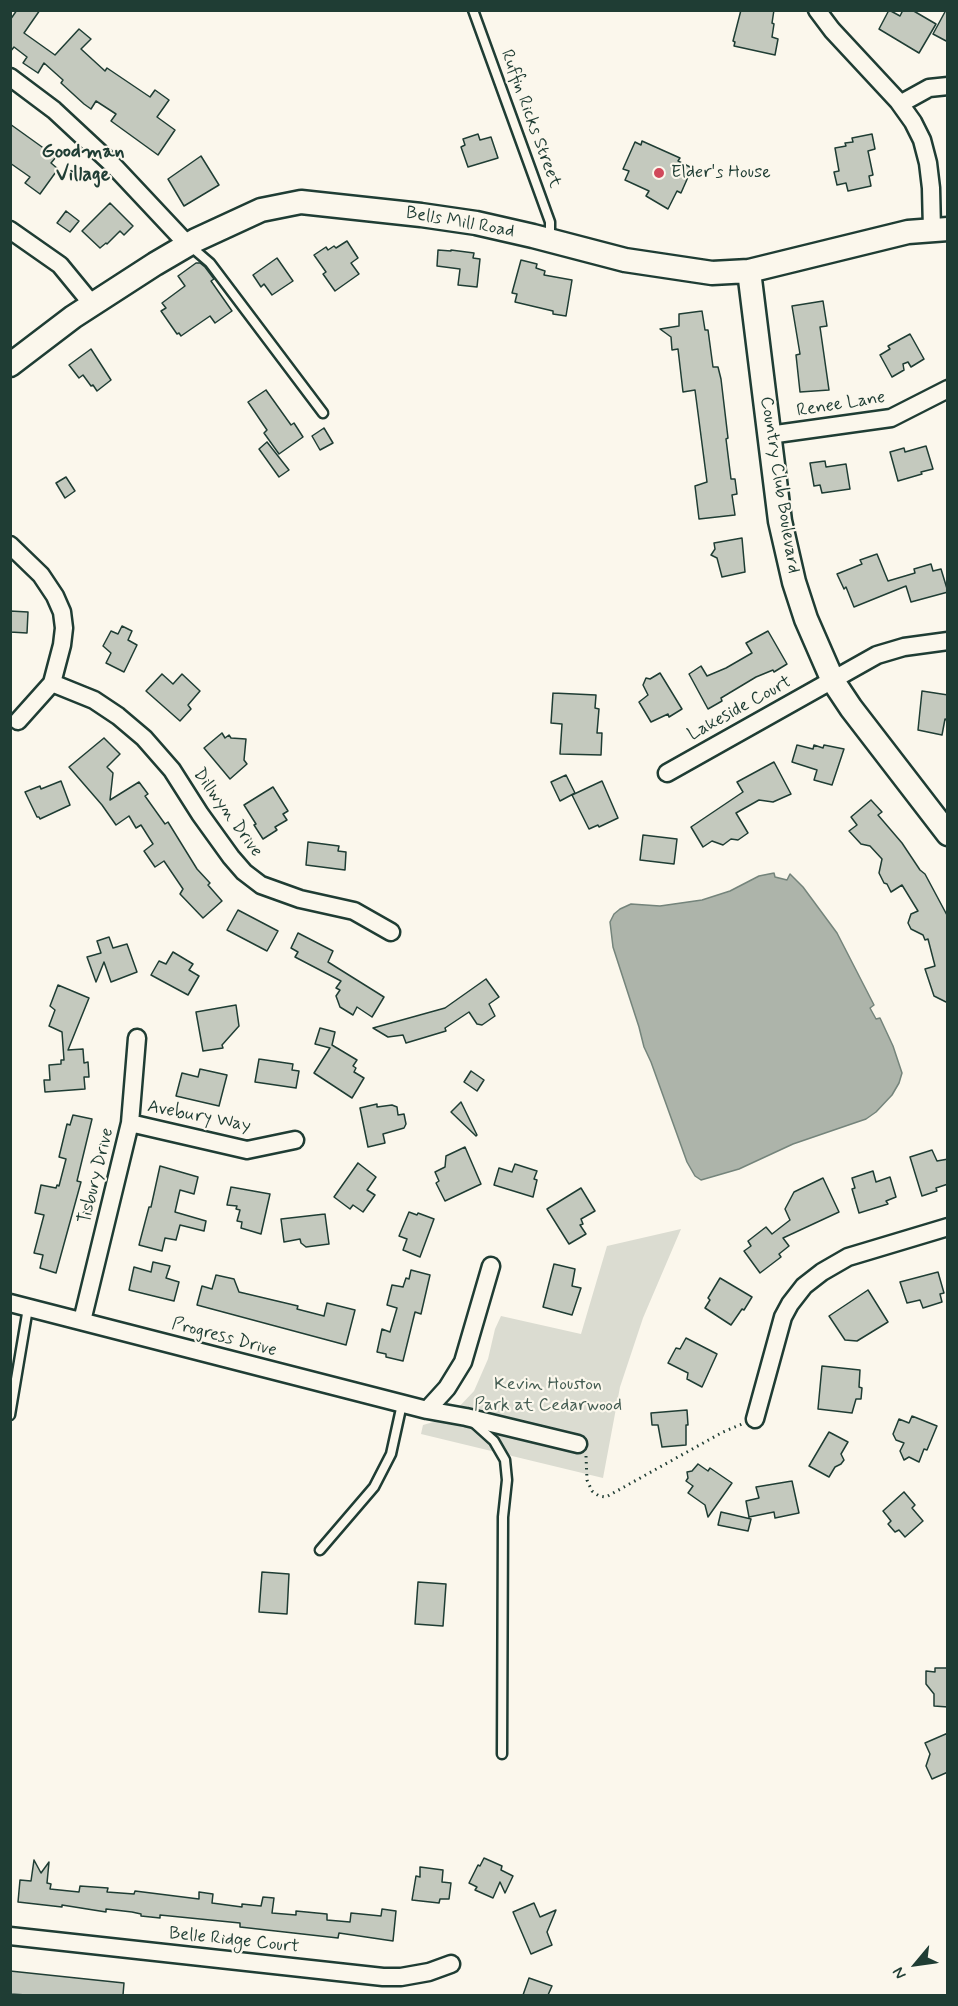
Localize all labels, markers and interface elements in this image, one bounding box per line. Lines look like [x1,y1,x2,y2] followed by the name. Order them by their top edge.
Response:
[495,47,565,191] street label: Ruffin Ricks Street
[41,141,125,188] district label: Goodman Village
[671,162,771,184] place label: Elder's House
[652,166,666,180] marker: Elder's House
[404,203,516,243] street label: Bells Mill Road
[795,387,887,423] street label: Renee Lane
[754,395,804,575] street label: Country Club Boulevard
[684,672,796,746] street label: Lakeside Court
[188,764,266,862] street label: Dillwyn Drive
[145,1096,253,1138] street label: Avebury Way
[75,1126,119,1226] street label: Tisbury Drive
[169,1314,279,1362] street label: Progress Drive
[474,1374,622,1416] park label: Kevin Houston Park at Cedarwood
[168,1923,300,1959] street label: Belle Ridge Court
[886,1934,946,1994] north arrow
[888,1963,912,1983] text: N

